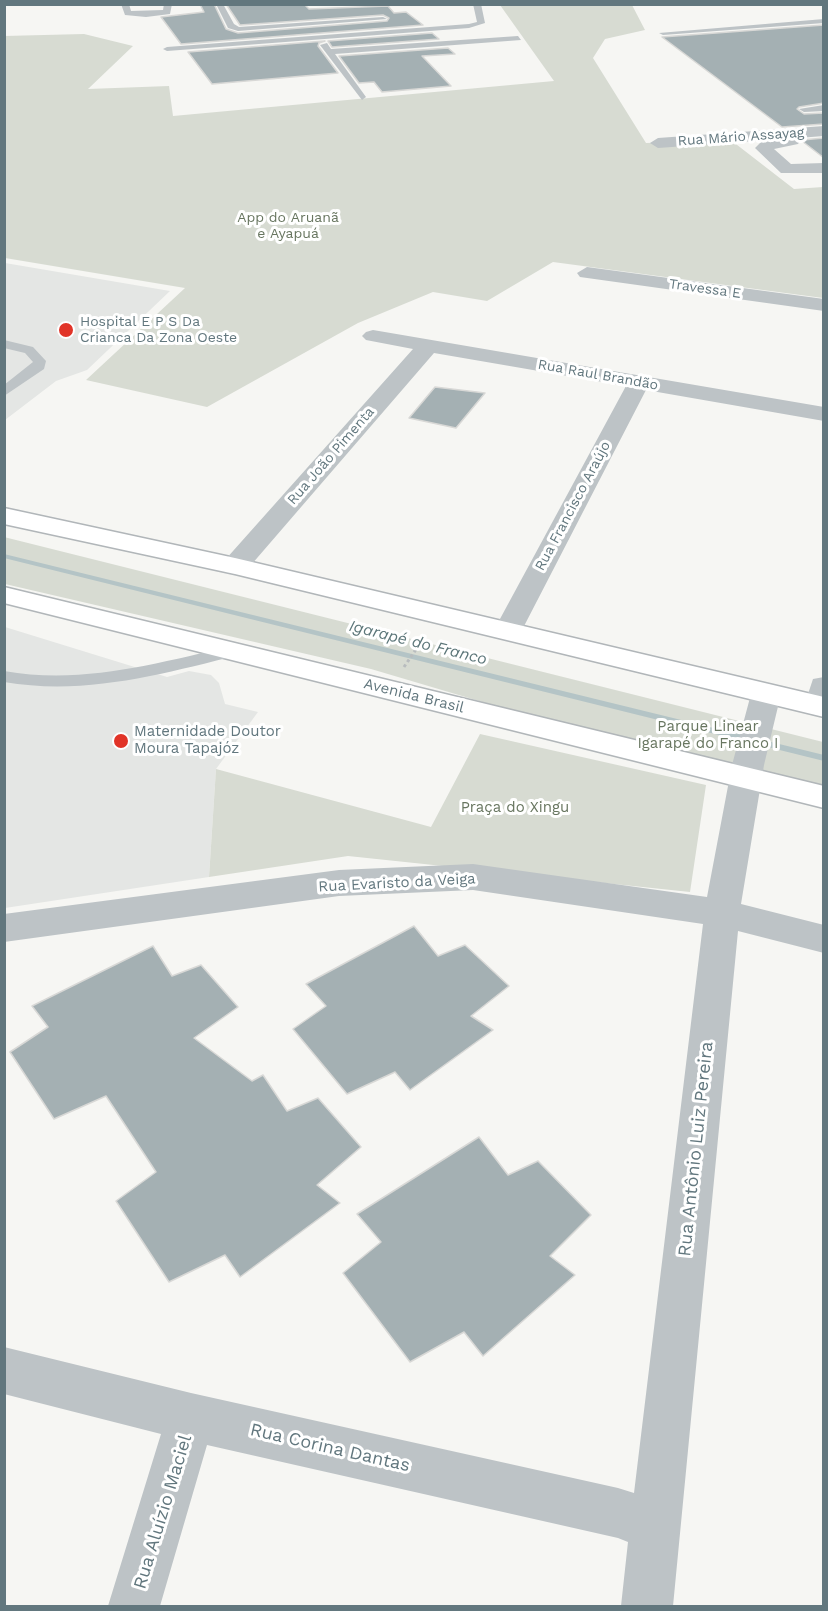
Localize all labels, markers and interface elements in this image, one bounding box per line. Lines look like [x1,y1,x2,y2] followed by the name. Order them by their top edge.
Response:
[677,124,805,150] street label: Rua Mário Assayag
[237,210,339,243] park label: App do Aruanã e Ayapuá
[668,276,742,302] street label: Travessa E
[80,314,237,346] place label: Hospital E P S Da Crianca Da Zona Oeste
[57,321,75,339] marker: Hospital E P S Da Crianca Da Zona Oeste
[537,356,659,394] street label: Rua Raul Brandão
[284,404,378,508] street label: Rua João Pimenta
[532,439,614,573] street label: Rua Francisco Araújo
[347,617,489,669] water label: Igarapé do Franco
[362,675,466,717] street label: Avenida Brasil
[637,718,779,753] park label: Parque Linear Igarapé do Franco I
[134,723,281,758] place label: Maternidade Doutor Moura Tapajóz
[112,732,130,750] marker: Maternidade Doutor Moura Tapajóz
[461,799,569,817] park label: Praça do Xingu
[318,870,476,896] street label: Rua Evaristo da Veiga
[674,1040,718,1258] street label: Rua Antônio Luiz Pereira
[248,1419,412,1477] street label: Rua Corina Dantas
[129,1432,197,1592] street label: Rua Aluízio Maciel

